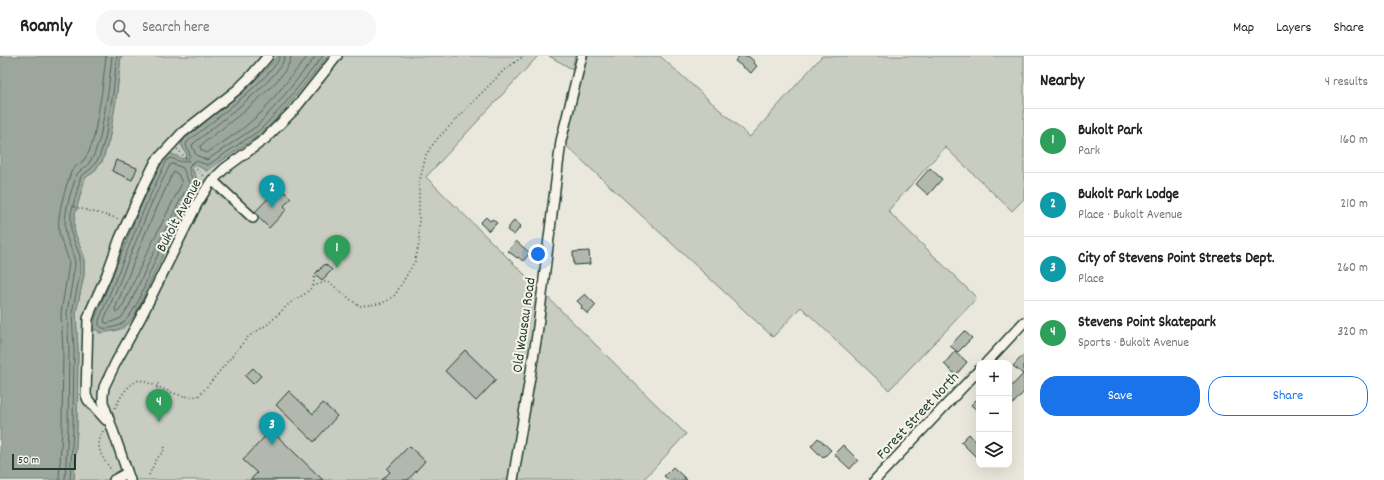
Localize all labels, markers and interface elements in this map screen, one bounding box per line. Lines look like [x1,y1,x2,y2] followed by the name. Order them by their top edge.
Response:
[96,10,376,46] search box
[20,14,72,41] text: Roamly
[110,17,132,39] icon: search
[142,17,210,39] text: Search here
[1233,18,1254,38] text: Map
[1276,18,1311,38] text: Layers
[1333,18,1364,38] text: Share
[1040,70,1084,94] text: Nearby
[1325,73,1368,92] text: 4 results
[1078,120,1143,142] text: Bukolt Park
[1052,131,1054,150] text: 1
[1340,131,1368,150] text: 160 m
[1078,142,1100,161] text: Park
[151,175,208,256] street label: Bukolt Avenue
[259,175,285,208] pin: 2
[1078,184,1179,206] text: Bukolt Park Lodge
[1050,195,1056,214] text: 2
[1340,195,1368,214] text: 210 m
[1078,206,1182,225] text: Place · Bukolt Avenue
[324,235,350,268] pin: 1
[528,244,548,264] your location
[1078,248,1275,270] text: City of Stevens Point Streets Dept.
[1050,259,1056,278] text: 3
[1337,259,1368,278] text: 260 m
[1078,270,1104,289] text: Place
[507,276,543,374] street label: Old Wausau Road
[1078,312,1216,334] text: Stevens Point Skatepark
[1050,323,1056,342] text: 4
[1338,323,1368,342] text: 320 m
[1078,334,1189,353] text: Sports · Bukolt Avenue
[976,360,1012,468] map controls
[976,360,1012,396] button: +
[872,368,965,465] street label: Forest Street North
[1040,376,1200,416] button: Save
[1208,376,1368,416] button: Share
[146,389,172,422] pin: 4
[976,396,1012,432] button: −
[259,412,285,445] pin: 3
[976,432,1012,468] button: layers
[12,452,76,471] scale bar
[18,453,39,469] text: 50 m

